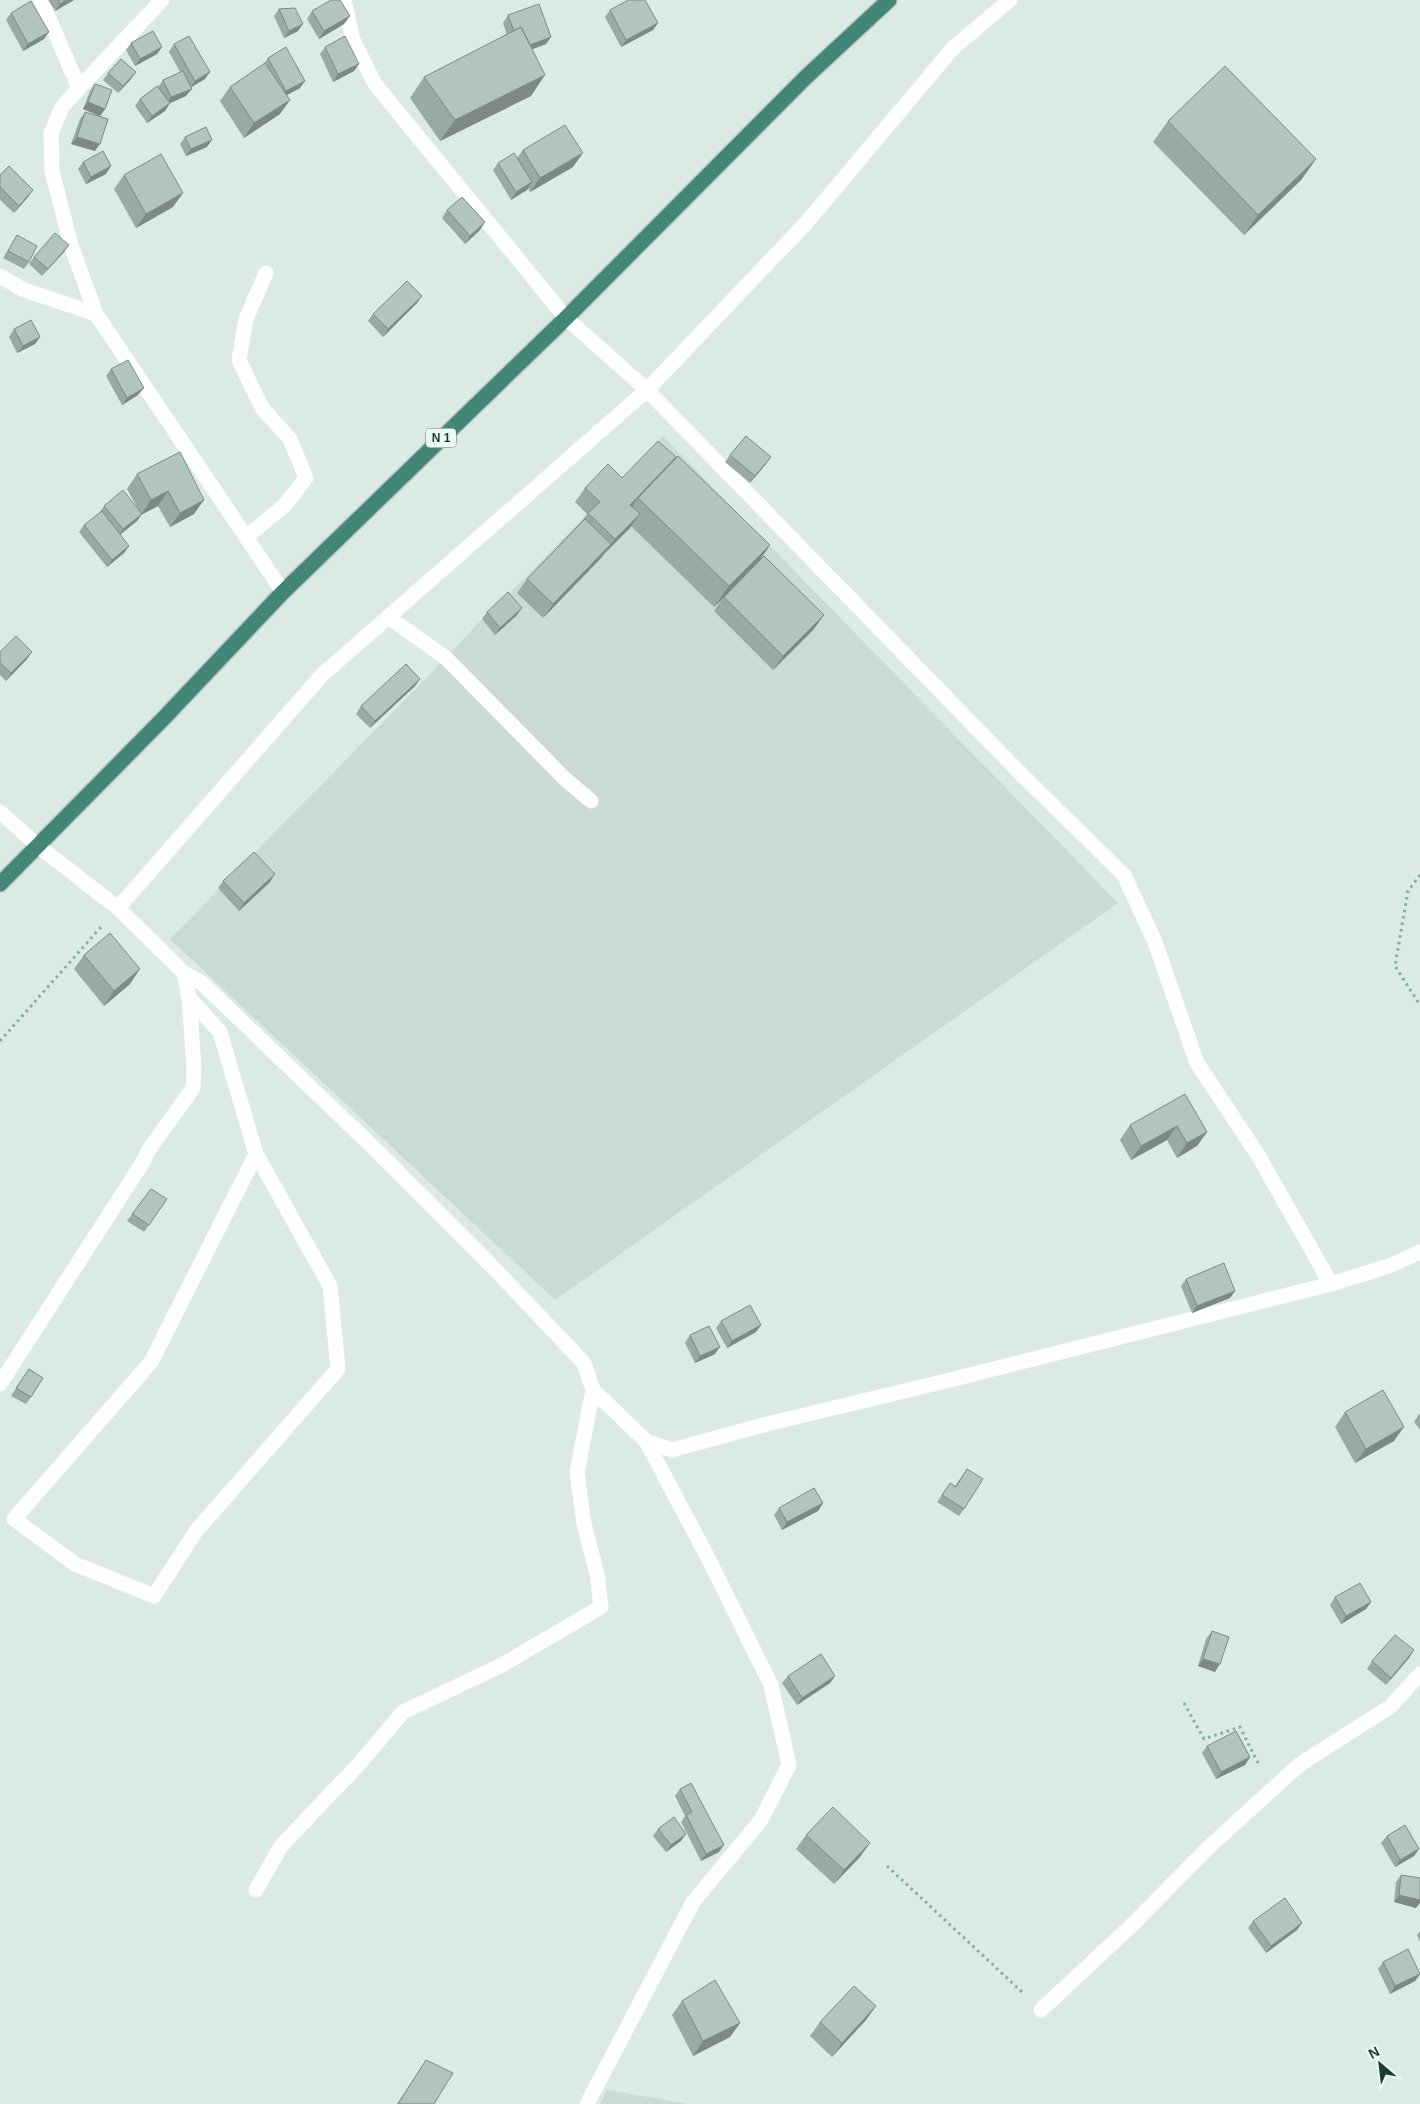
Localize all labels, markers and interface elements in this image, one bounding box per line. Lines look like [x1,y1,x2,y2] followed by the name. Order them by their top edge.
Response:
[426,428,456,448] road number: N 1
[1355,2039,1405,2089] north arrow
[1366,2043,1382,2062] text: N

